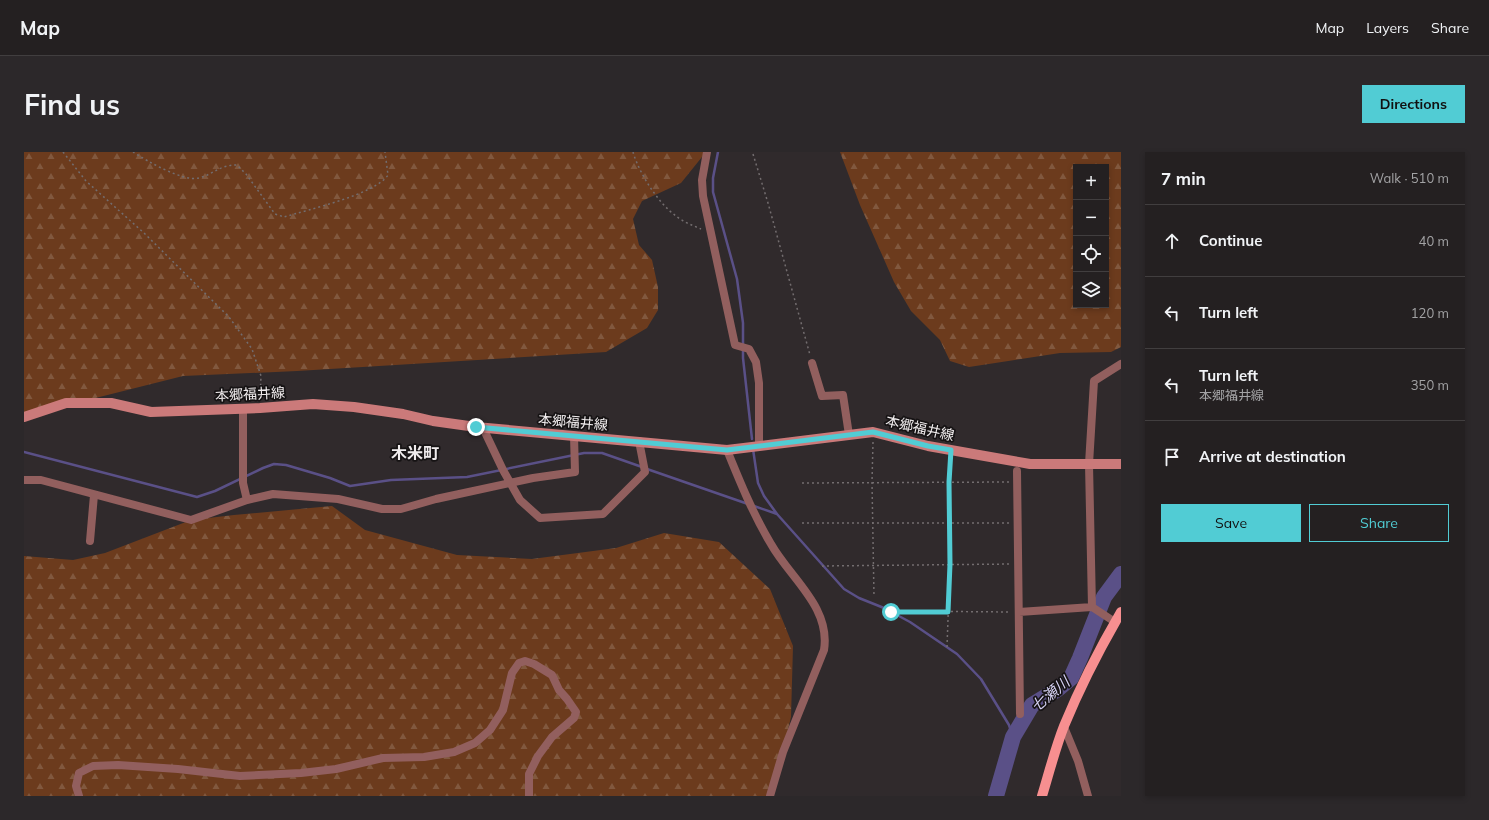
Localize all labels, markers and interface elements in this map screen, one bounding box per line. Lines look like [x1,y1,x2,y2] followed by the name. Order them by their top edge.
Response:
[20,16,60,40] text: Map
[1315,19,1344,37] text: Map
[1366,19,1409,37] text: Layers
[1431,19,1469,37] text: Share
[1362,85,1465,123] button: Directions
[24,87,120,122] text: Find us
[1073,164,1109,308] map controls
[1073,164,1109,200] button: +
[1161,168,1206,189] text: 7 min
[1370,170,1449,186] text: Walk · 510 m
[1073,200,1109,236] button: −
[1161,230,1183,252] icon: ahead
[1199,231,1262,250] text: Continue
[1419,233,1449,249] text: 40 m
[1073,236,1109,272] button: locate
[1073,272,1109,308] button: layers
[1161,302,1183,324] icon: left
[1199,303,1258,322] text: Turn left
[1411,305,1449,321] text: 120 m
[1199,366,1258,385] text: Turn left
[1161,374,1183,396] icon: left
[1411,377,1449,393] text: 350 m
[215,383,285,405] street label: 本郷福井線
[1199,387,1264,403] text: 本郷福井線
[537,410,609,434] street label: 本郷福井線
[884,411,956,445] street label: 本郷福井線
[467,418,485,436] route end
[391,443,439,463] district label: 木米町
[1161,446,1183,468] icon: arrive
[1199,447,1346,466] text: Arrive at destination
[1161,504,1301,542] button: Save
[1309,504,1449,542] button: Share
[882,603,900,621] route start
[1027,671,1075,716] water label: 七瀬川

